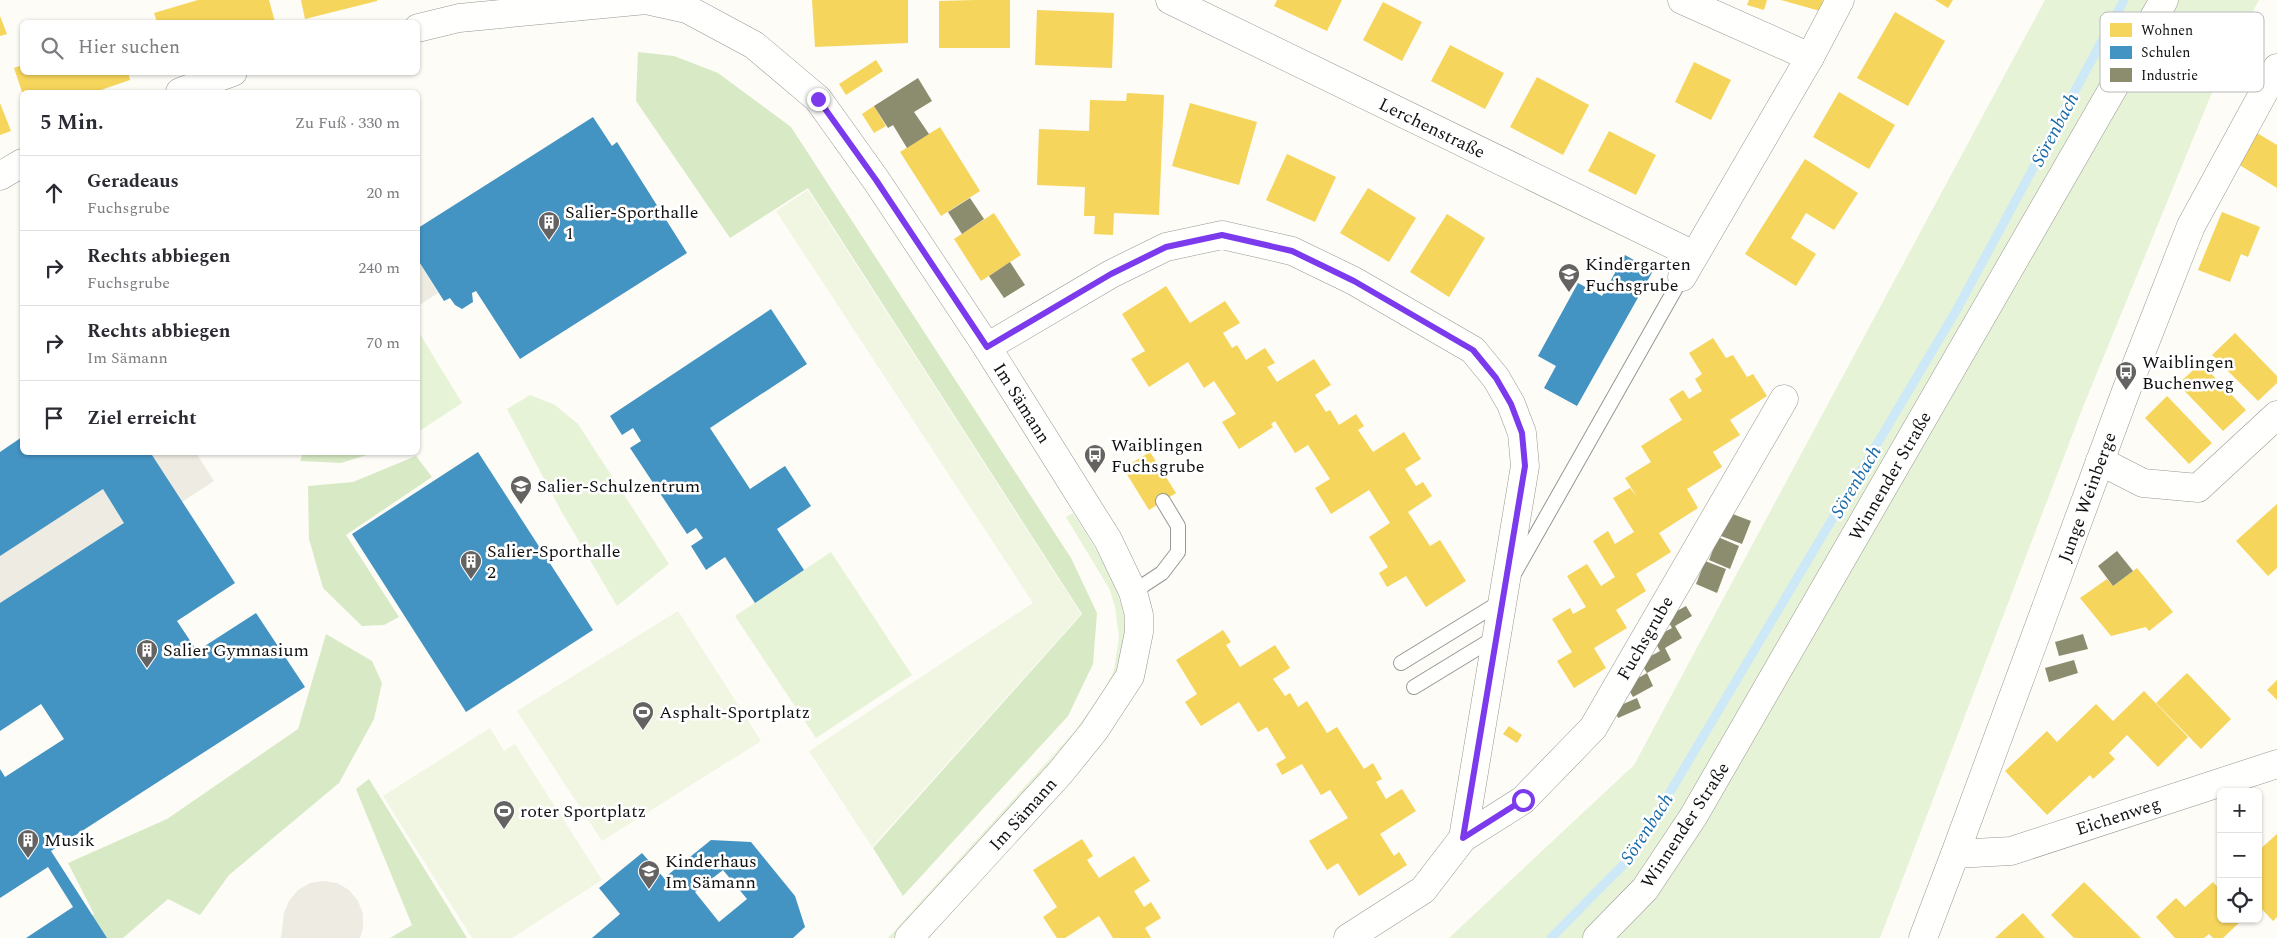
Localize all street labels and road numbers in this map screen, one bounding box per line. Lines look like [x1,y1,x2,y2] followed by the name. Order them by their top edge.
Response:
[1374,91,1490,166] street label: Lerchenstraße
[986,358,1057,449] street label: Im Sämann
[1842,406,1939,546] street label: Winnender Straße
[2051,428,2124,566] street label: Junge Weinberge
[1610,591,1680,685] street label: Fuchsgrube
[1634,757,1736,894] street label: Winnender Straße
[983,772,1064,857] street label: Im Sämann
[2072,790,2164,843] street label: Eichenweg

